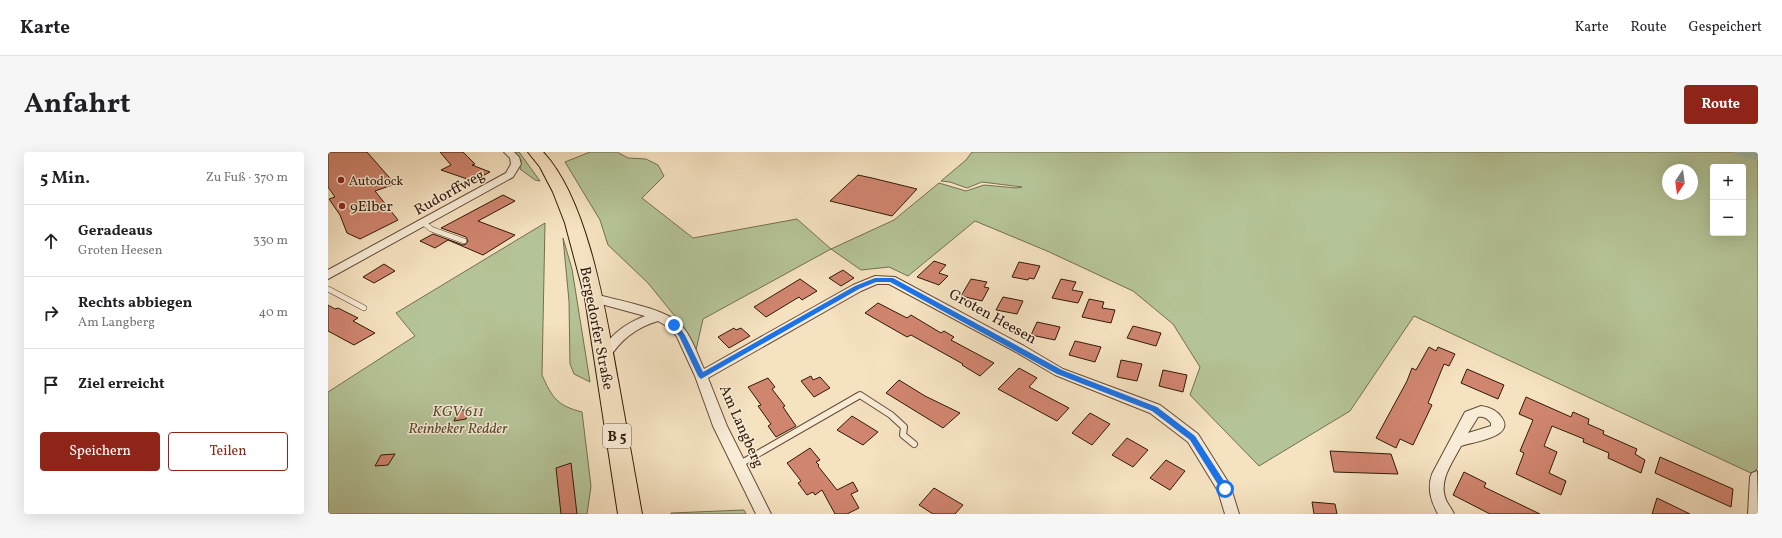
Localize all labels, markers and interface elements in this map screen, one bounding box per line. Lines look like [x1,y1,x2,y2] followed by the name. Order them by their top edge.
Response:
[20,15,70,41] text: Karte
[1575,18,1609,37] text: Karte
[1631,18,1667,37] text: Route
[1689,18,1762,37] text: Gespeichert
[24,85,131,124] text: Anfahrt
[1684,85,1758,124] button: Route
[1662,164,1698,200] north arrow
[1710,164,1746,236] map controls
[1710,164,1746,200] button: +
[411,165,489,221] street label: Rudorffweg
[40,167,90,190] text: 5 Min.
[206,169,288,187] text: Zu Fuß · 370 m
[349,173,403,191] place label: Autodock
[336,175,346,185] marker: Autodock
[350,197,393,218] place label: 9Elber
[1710,200,1746,236] button: −
[337,201,347,211] marker: 9Elber
[78,221,153,242] text: Geradeaus
[40,230,62,252] icon: ahead
[253,232,288,250] text: 330 m
[78,242,162,260] text: Groten Heesen
[573,265,618,392] street label: Bergedorfer Straße
[945,285,1040,350] street label: Groten Heesen
[78,293,193,314] text: Rechts abbiegen
[40,302,62,324] icon: right
[259,304,288,322] text: 40 m
[78,314,155,332] text: Am Langberg
[665,316,683,334] route end
[40,374,62,396] icon: arrive
[78,374,165,395] text: Ziel erreicht
[713,382,768,472] street label: Am Langberg
[408,402,508,440] park label: KGV 611 Reinbeker Redder
[603,424,631,448] road number: B 5
[40,432,160,471] button: Speichern
[168,432,288,471] button: Teilen
[1216,480,1234,498] route start

